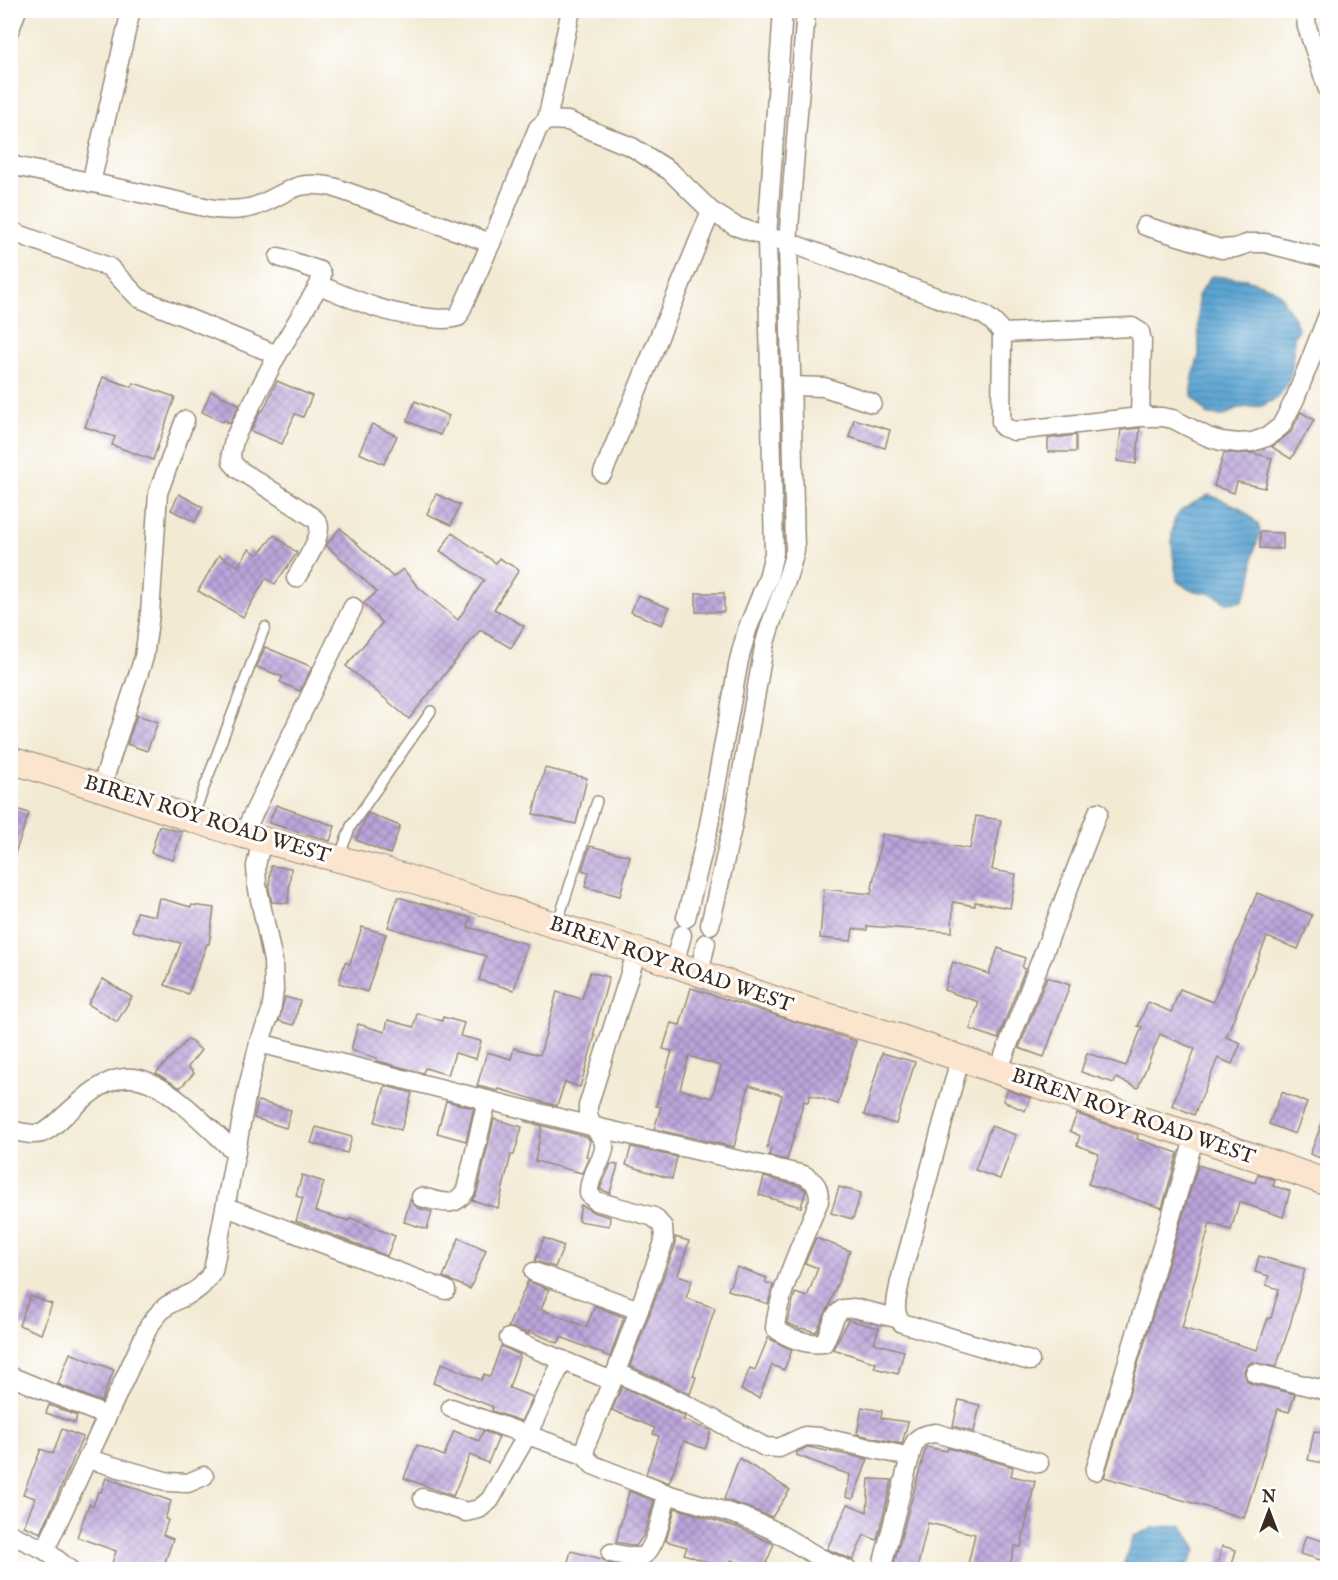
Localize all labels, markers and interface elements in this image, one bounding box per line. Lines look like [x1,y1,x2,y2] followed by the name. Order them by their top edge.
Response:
[81,770,334,871] street label: BIREN ROY ROAD WEST
[546,911,797,1020] street label: BIREN ROY ROAD WEST
[1008,1063,1259,1172] street label: BIREN ROY ROAD WEST
[1239,1481,1299,1541] north arrow
[1261,1488,1276,1508] text: N

